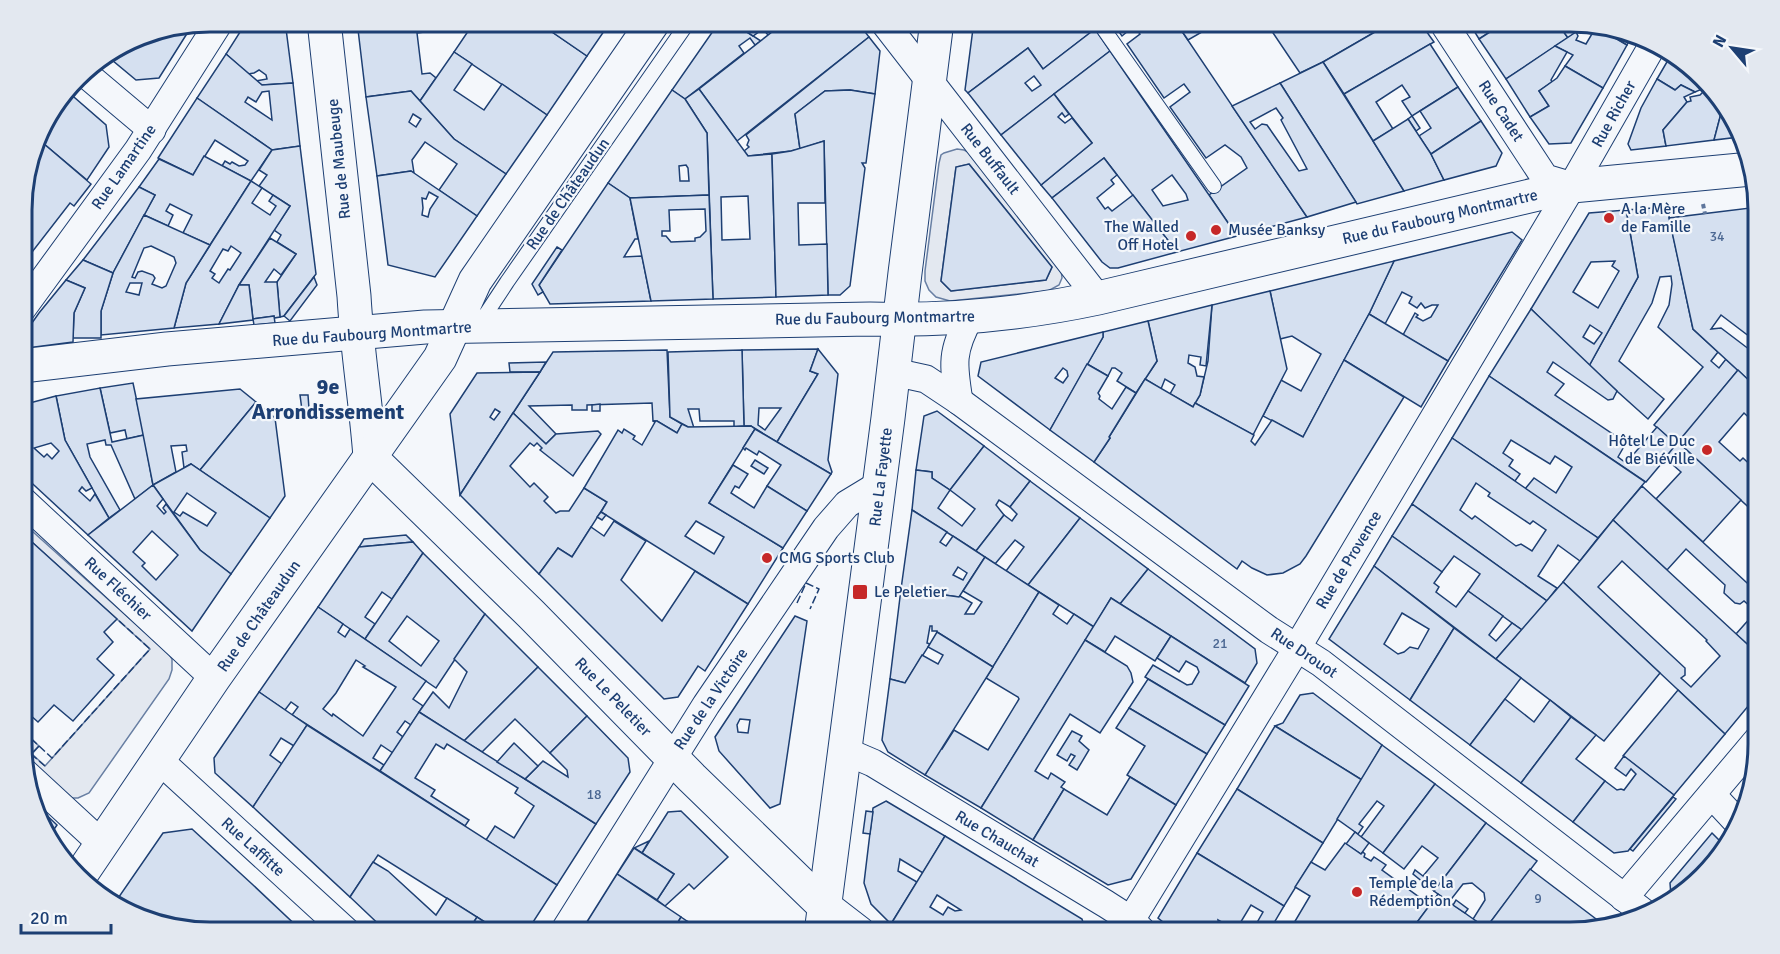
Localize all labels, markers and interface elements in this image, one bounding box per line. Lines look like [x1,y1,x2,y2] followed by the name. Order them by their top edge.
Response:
[1702,18,1762,78] north arrow
[1708,31,1731,51] text: N
[1474,77,1528,146] street label: Rue Cadet
[1587,77,1641,151] street label: Rue Richer
[323,98,355,220] street label: Rue de Maubeuge
[956,119,1024,199] street label: Rue Buffault
[87,120,161,214] street label: Rue Lamartine
[522,134,614,254] street label: Rue de Châteaudun
[1340,185,1540,249] street label: Rue du Faubourg Montmartre
[1621,199,1691,237] place label: A la Mère de Famille
[1602,211,1616,225] marker: A la Mère de Famille
[1104,217,1179,255] place label: The Walled Off Hotel
[1228,220,1326,240] place label: Musée Banksy
[1209,223,1223,237] marker: Musée Banksy
[1709,228,1725,245] house number: 34
[1184,229,1198,243] marker: The Walled Off Hotel
[775,306,975,330] street label: Rue du Faubourg Montmartre
[272,317,472,351] street label: Rue du Faubourg Montmartre
[252,373,404,425] district label: 9e Arrondissement
[865,426,897,528] street label: Rue La Fayette
[1608,431,1695,469] place label: Hôtel Le Duc de Biéville
[1700,443,1714,457] marker: Hôtel Le Duc de Biéville
[1312,507,1386,613] street label: Rue de Provence
[779,548,895,568] place label: CMG Sports Club
[760,551,774,565] marker: CMG Sports Club
[80,553,156,625] street label: Rue Fléchier
[213,556,305,676] street label: Rue de Châteaudun
[874,582,947,602] place label: Le Peletier
[851,583,869,601] marker: Le Peletier
[1267,623,1342,683] street label: Rue Drouot
[1212,635,1228,652] house number: 21
[670,644,752,754] street label: Rue de la Victoire
[570,653,656,741] street label: Rue Le Peletier
[586,786,602,803] house number: 18
[951,806,1043,872] street label: Rue Chauchat
[217,813,289,881] street label: Rue Laffitte
[1369,873,1454,911] place label: Temple de la Rédemption
[1350,885,1364,899] marker: Temple de la Rédemption
[1534,890,1542,907] house number: 9
[21,897,111,935] scale bar
[30,907,68,929] text: 20 m

